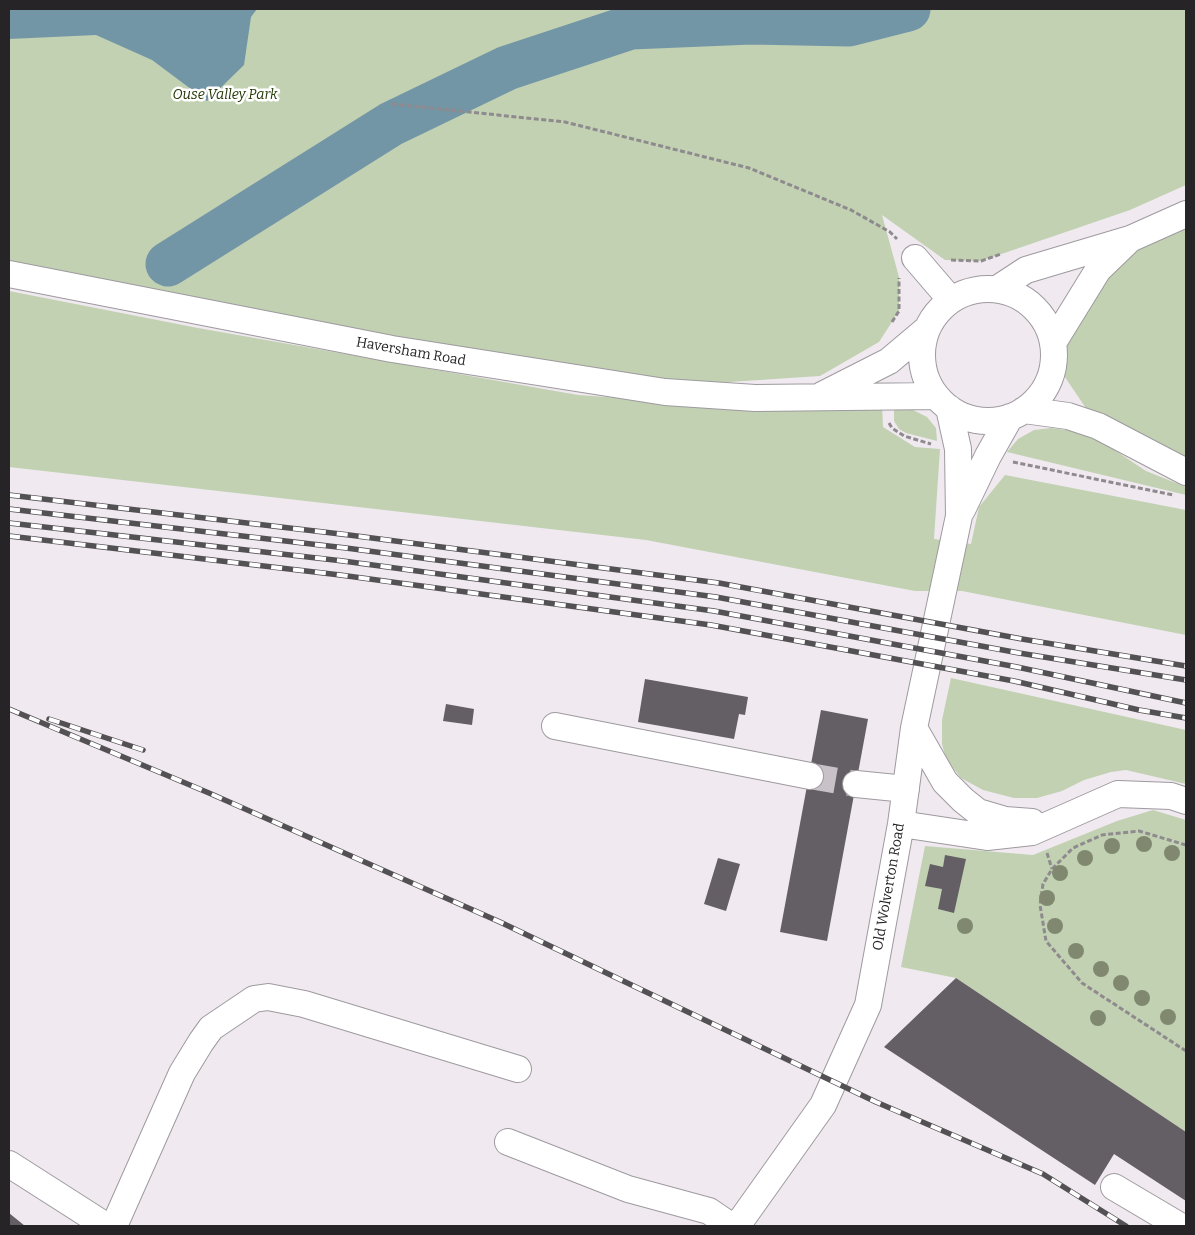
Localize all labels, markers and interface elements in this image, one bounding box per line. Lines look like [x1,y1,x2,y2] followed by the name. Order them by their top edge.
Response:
[172,87,278,103] park label: Ouse Valley Park
[355,334,467,370] street label: Haversham Road
[870,822,908,952] street label: Old Wolverton Road

